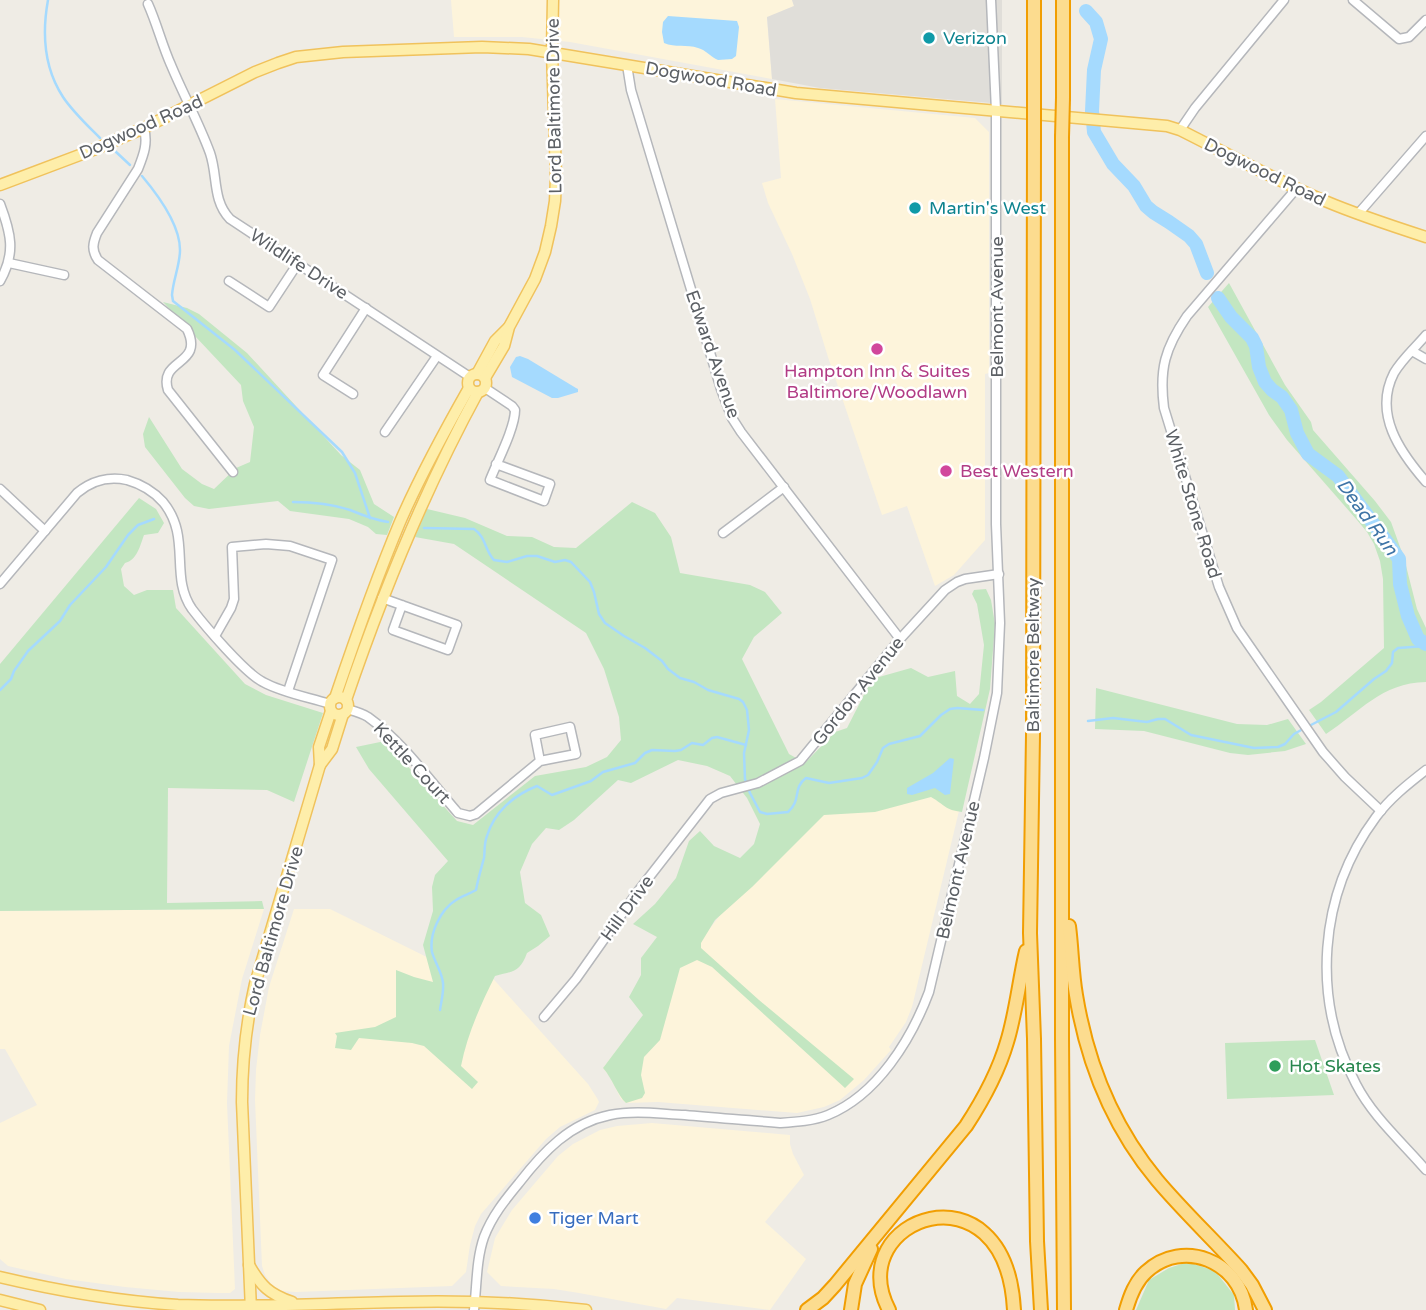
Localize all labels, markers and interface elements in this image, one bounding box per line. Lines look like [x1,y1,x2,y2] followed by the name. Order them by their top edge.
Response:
[541,18,567,194] street label: Lord Baltimore Drive
[943,27,1007,49] place label: Verizon
[921,30,937,46] marker: Verizon
[644,57,778,101] street label: Dogwood Road
[76,90,206,164] street label: Dogwood Road
[1201,133,1329,211] street label: Dogwood Road
[929,197,1046,219] place label: Martin's West
[907,200,923,216] marker: Martin's West
[246,224,352,304] street label: Wildlife Drive
[986,236,1008,378] street label: Belmont Avenue
[681,287,745,421] street label: Edward Avenue
[869,341,885,357] marker: Hampton Inn & Suites Baltimore/Woodlawn
[784,360,970,403] place label: Hampton Inn & Suites Baltimore/Woodlawn
[1160,427,1226,581] street label: White Stone Road
[960,460,1074,482] place label: Best Western
[938,463,954,479] marker: Best Western
[1332,475,1402,560] water label: Dead Run
[1022,577,1044,733] street label: Baltimore Beltway
[807,632,909,750] street label: Gordon Avenue
[369,718,455,808] street label: Kettle Court
[931,799,985,941] street label: Belmont Avenue
[238,844,308,1018] street label: Lord Baltimore Drive
[596,871,658,945] street label: Hill Drive
[1289,1055,1381,1077] place label: Hot Skates
[1267,1058,1283,1074] marker: Hot Skates
[549,1207,639,1229] place label: Tiger Mart
[527,1210,543,1226] marker: Tiger Mart

